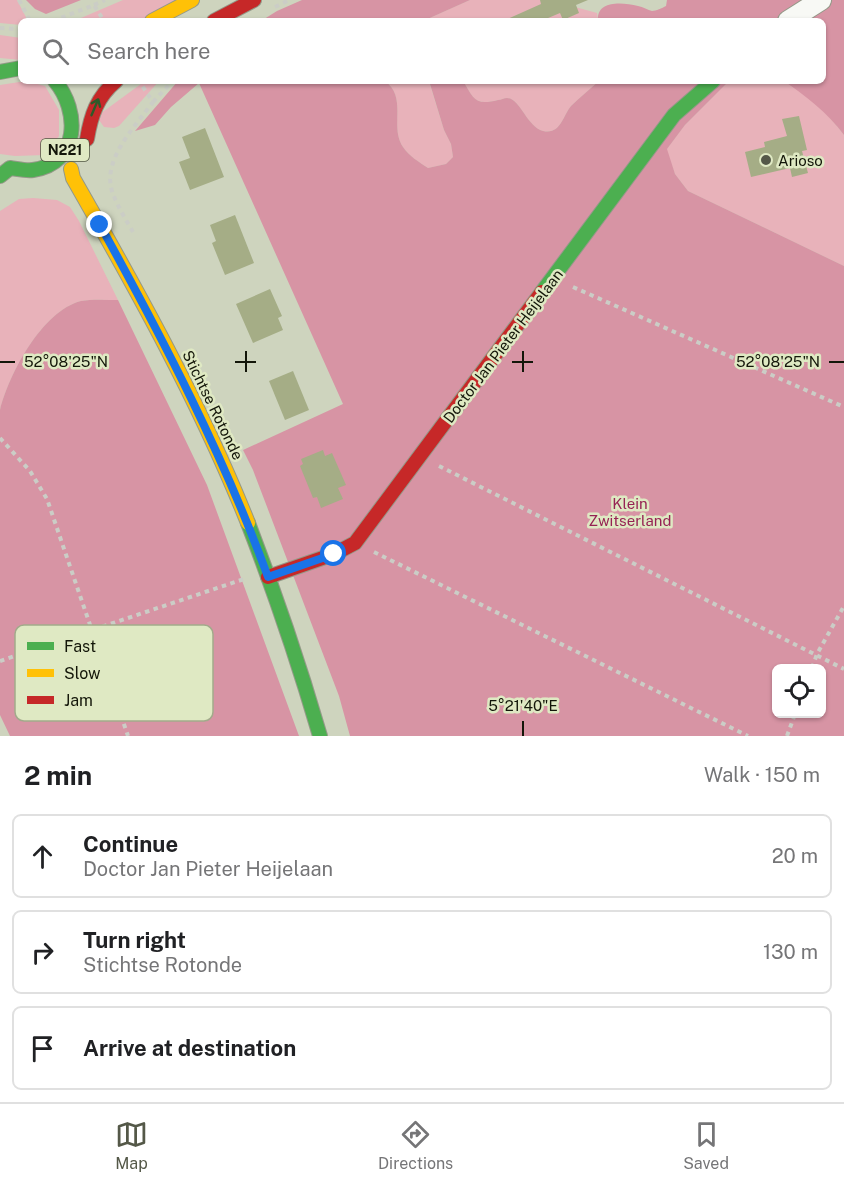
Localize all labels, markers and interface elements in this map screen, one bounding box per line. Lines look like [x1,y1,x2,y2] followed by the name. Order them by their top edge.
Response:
[18,18,826,84] search box
[39,35,72,68] icon: search
[87,38,211,64] text: Search here
[90,98,101,116] one-way arrow
[41,139,89,161] road number: N221
[778,152,823,169] place label: Arioso
[759,153,773,167] marker: Arioso
[86,211,112,237] route end
[440,266,566,426] street label: Doctor Jan Pieter Heijelaan
[179,348,247,462] street label: Stichtse Rotonde
[24,353,108,370] text: 52°08'25"N
[736,353,820,370] text: 52°08'25"N
[589,495,671,529] park label: Klein Zwitserland
[320,540,346,566] route start
[15,625,213,721] legend
[64,637,96,656] text: Fast
[64,664,101,683] text: Slow
[772,664,826,718] map controls
[772,664,826,718] button: locate
[64,691,93,710] text: Jam
[488,697,558,714] text: 5°21'40"E
[24,760,92,791] text: 2 min
[704,763,820,787] text: Walk · 150 m
[83,831,178,857] text: Continue
[26,840,59,873] icon: ahead
[772,844,818,868] text: 20 m
[83,857,333,881] text: Doctor Jan Pieter Heijelaan
[83,927,186,953] text: Turn right
[26,936,59,969] icon: right
[763,940,818,964] text: 130 m
[83,953,242,977] text: Stichtse Rotonde
[26,1032,59,1065] icon: arrive
[83,1035,296,1061] text: Arrive at destination
[115,1118,148,1173] tab: Map
[378,1118,453,1173] tab: Directions
[683,1118,729,1173] tab: Saved

